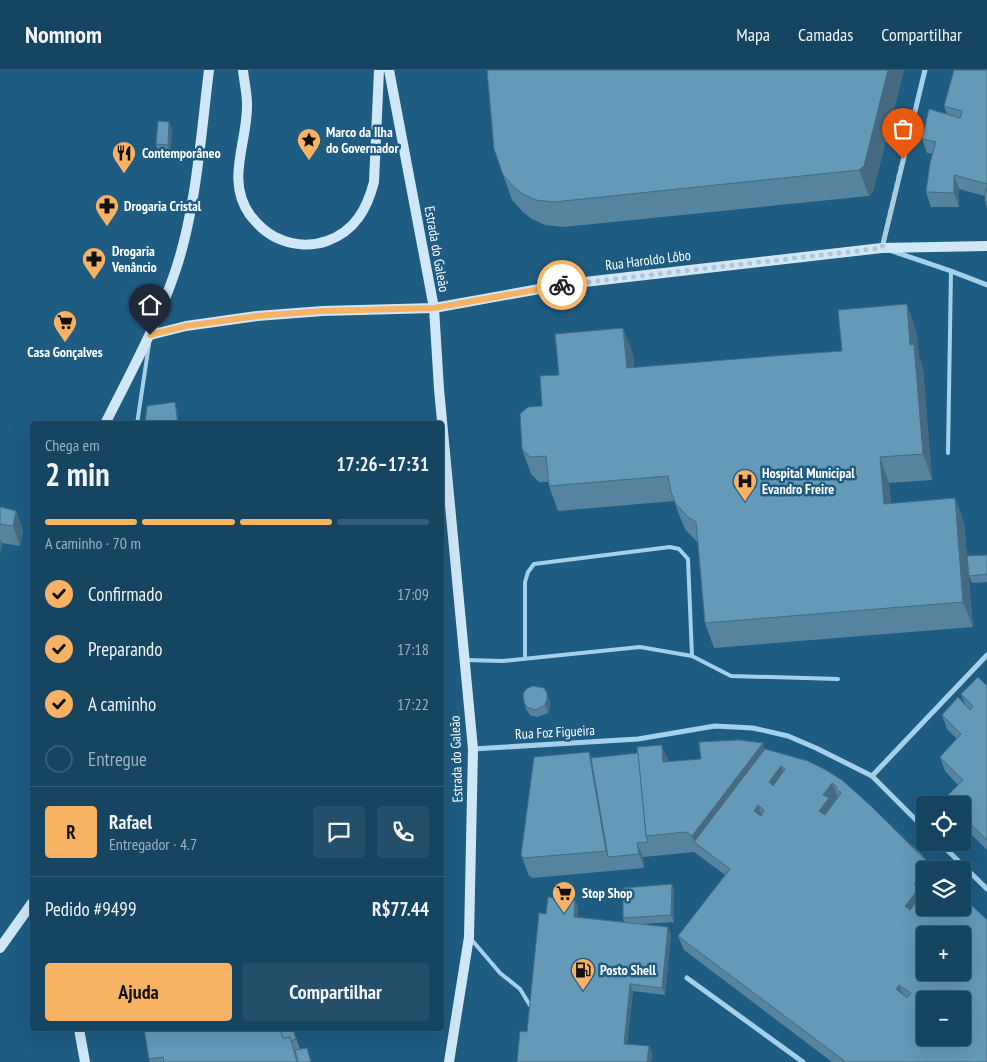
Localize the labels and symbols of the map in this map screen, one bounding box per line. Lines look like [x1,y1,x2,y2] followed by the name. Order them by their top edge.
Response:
[882,108,924,159] pin
[326,123,399,157] place label: Marco da Ilha do Governador
[296,127,322,161] place icon: Marco da Ilha do Governador
[111,140,137,174] restaurant icon: Contemporâneo
[142,144,221,162] place label: Contemporâneo
[94,193,120,227] pharmacy icon: Drogaria Cristal
[124,197,202,215] place label: Drogaria Cristal
[421,205,453,293] street label: Estrada do Galeão
[111,242,157,276] place label: Drogaria Venâncio
[81,246,107,280] pharmacy icon: Drogaria Venâncio
[604,246,692,274] street label: Rua Haroldo Lôbo
[537,260,587,310] courier
[129,284,171,335] pin
[52,309,78,343] supermarket icon: Casa Gonçalves
[27,343,103,361] place label: Casa Gonçalves
[762,464,855,498] place label: Hospital Municipal Evandro Freire
[732,468,758,502] hospital icon: Hospital Municipal Evandro Freire
[445,715,467,803] street label: Estrada do Galeão
[515,721,595,743] street label: Rua Foz Figueira
[551,880,577,914] supermarket icon: Stop Shop
[582,884,633,902] place label: Stop Shop
[570,957,596,991] fuel station icon: Posto Shell
[600,961,656,979] place label: Posto Shell

